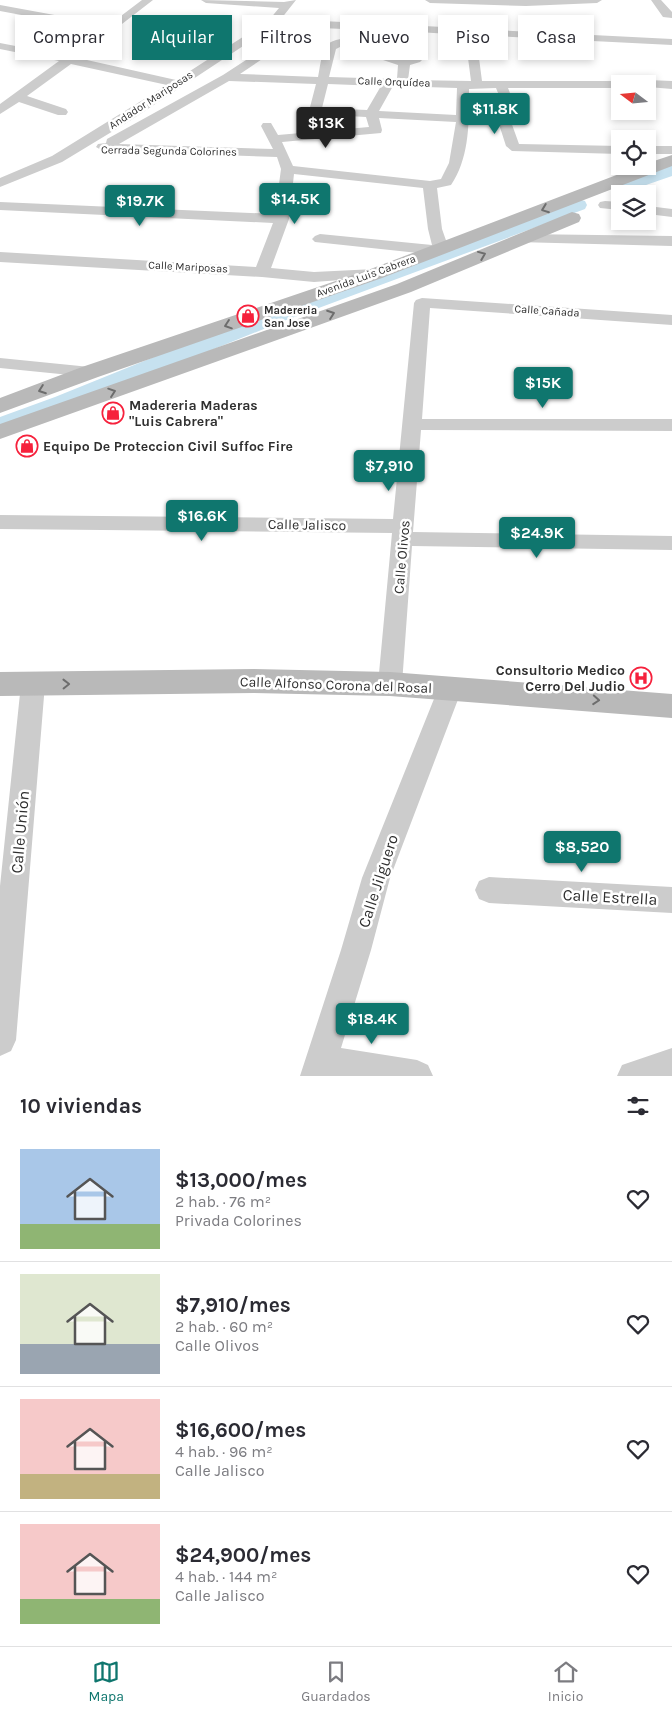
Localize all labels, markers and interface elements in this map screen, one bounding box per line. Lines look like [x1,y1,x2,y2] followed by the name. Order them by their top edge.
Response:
[15,15,122,60] chip: Comprar
[132,15,232,60] chip: Alquilar
[242,15,330,60] chip: Filtros
[340,15,428,60] chip: Nuevo
[438,15,508,60] chip: Piso
[518,15,594,60] chip: Casa
[107,68,196,132] street label: Andador Mariposas
[357,74,431,90] street label: Calle Orquídea
[611,75,656,120] north arrow
[611,75,656,230] map controls
[454,92,536,135] pin: $11.8K
[472,99,518,118] text: $11.8K
[296,106,356,149] pin: $13K
[307,113,345,132] text: $13K
[611,130,656,175] button: locate
[101,143,237,159] street label: Cerrada Segunda Colorines
[254,182,336,225] pin: $14.5K
[99,184,181,227] pin: $19.7K
[611,185,656,230] button: layers
[270,189,320,208] text: $14.5K
[116,191,164,210] text: $19.7K
[541,203,550,213] one-way arrow
[478,251,486,261] one-way arrow
[315,252,417,300] street label: Avenida Luis Cabrera
[148,258,228,276] street label: Calle Mariposas
[514,302,580,320] street label: Calle Cañada
[236,304,260,328] shop icon: Madereria San Jose
[264,304,317,330] place label: Madereria San Jose
[326,310,335,320] one-way arrow
[224,319,233,329] one-way arrow
[513,366,573,409] pin: $15K
[525,373,561,392] text: $15K
[38,384,46,394] one-way arrow
[107,388,116,398] one-way arrow
[129,397,258,430] place label: Madereria Maderas "Luis Cabrera"
[101,401,125,425] shop icon: Madereria Maderas "Luis Cabrera"
[15,434,39,458] shop icon: Equipo De Proteccion Civil Suffoc Fire
[43,438,293,455] place label: Equipo De Proteccion Civil Suffoc Fire
[348,450,430,492] pin: $7,910
[365,456,413,475] text: $7,910
[161,500,243,542] pin: $16.6K
[177,506,227,525] text: $16.6K
[268,516,346,534] street label: Calle Jalisco
[496,516,578,559] pin: $24.9K
[390,519,414,595] street label: Calle Olivos
[510,523,564,542] text: $24.9K
[496,662,625,695] place label: Consultorio Medico Cerro Del Judio
[629,666,653,690] hospital icon: Consultorio Medico Cerro Del Judio
[240,673,432,697] street label: Calle Alfonso Corona del Rosal
[62,678,70,689] one-way arrow
[592,695,600,706] one-way arrow
[7,790,33,874] street label: Calle Unión
[541,830,623,873] pin: $8,520
[354,832,402,930] street label: Calle Jilguero
[555,837,609,856] text: $8,520
[562,885,658,909] street label: Calle Estrella
[331,1002,413,1045] pin: $18.4K
[347,1009,397,1028] text: $18.4K
[624,1092,652,1120] icon: filters
[20,1094,142,1118] text: 10 viviendas
[175,1168,307,1192] text: $13,000/mes
[60,1169,120,1229] icon: home
[624,1185,652,1213] icon: heart
[175,1192,271,1211] text: 2 hab. · 76 m²
[175,1211,302,1230] text: Privada Colorines
[175,1293,291,1317] text: $7,910/mes
[60,1294,120,1354] icon: home
[624,1310,652,1338] icon: heart
[175,1317,273,1336] text: 2 hab. · 60 m²
[175,1336,259,1355] text: Calle Olivos
[175,1418,306,1442] text: $16,600/mes
[60,1419,120,1479] icon: home
[624,1435,652,1463] icon: heart
[175,1442,273,1461] text: 4 hab. · 96 m²
[175,1461,265,1480] text: Calle Jalisco
[175,1543,311,1567] text: $24,900/mes
[60,1544,120,1604] icon: home
[624,1560,652,1588] icon: heart
[175,1567,277,1586] text: 4 hab. · 144 m²
[175,1586,265,1605] text: Calle Jalisco
[89,1658,124,1705] tab: Mapa
[301,1658,371,1705] tab: Guardados
[548,1658,583,1705] tab: Inicio

